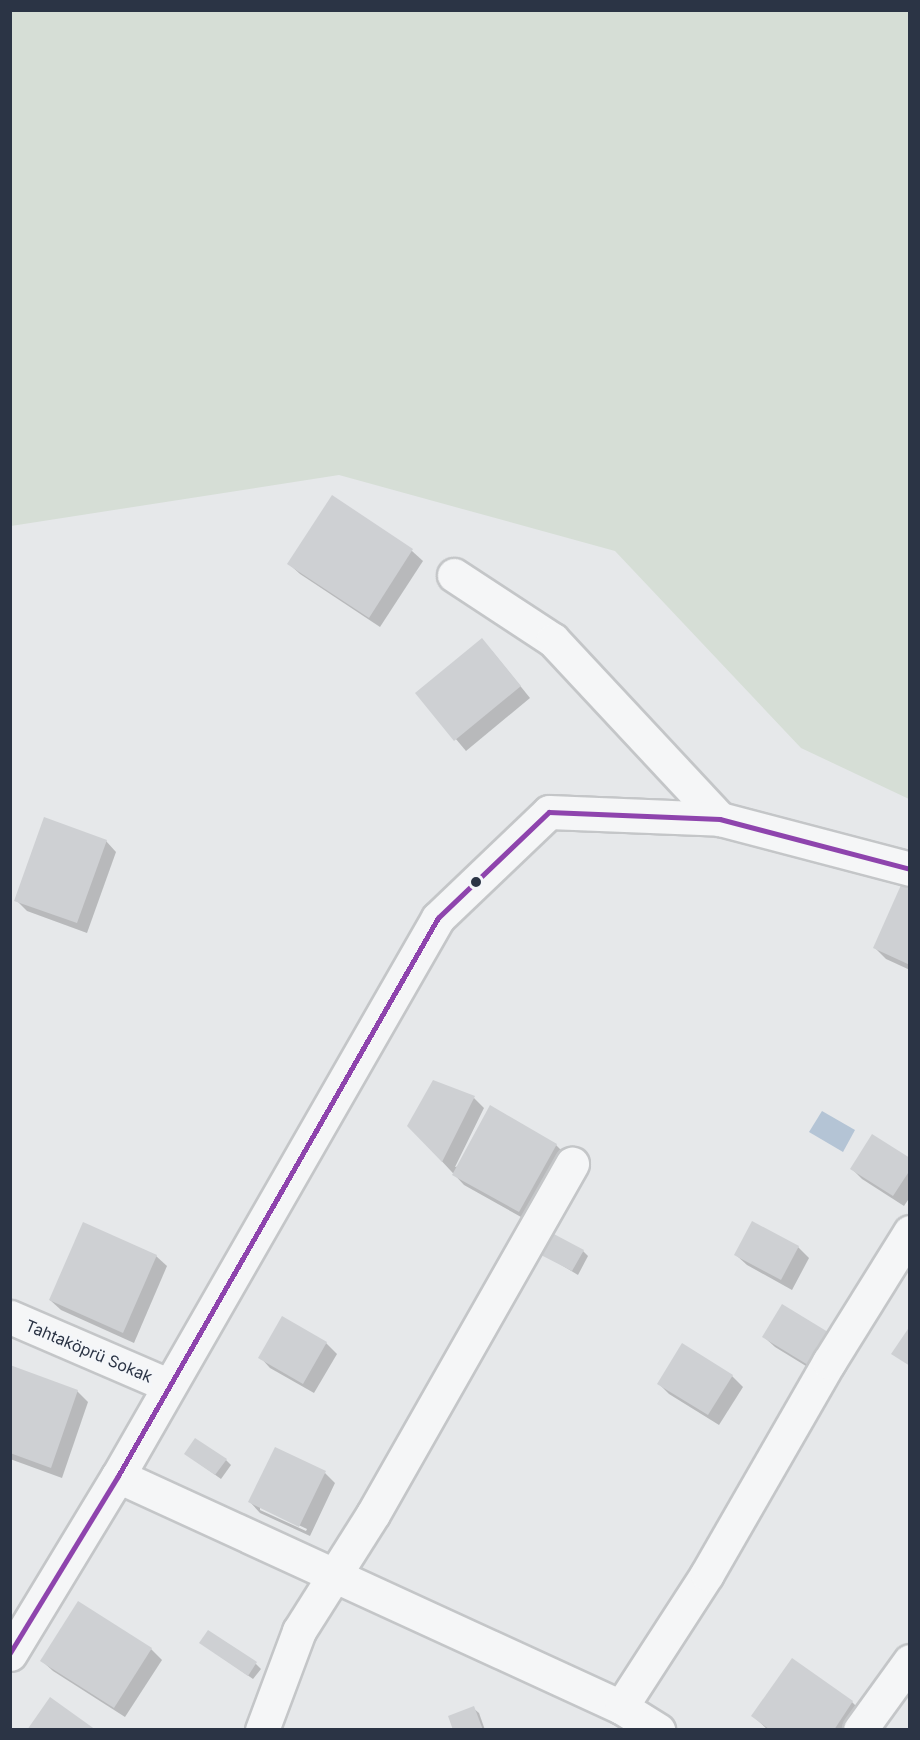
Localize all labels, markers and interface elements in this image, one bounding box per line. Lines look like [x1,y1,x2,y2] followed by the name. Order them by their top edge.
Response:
[470,876,482,888] unlabelled marker
[23,1316,155,1386] street label: Tahtaköprü Sokak

